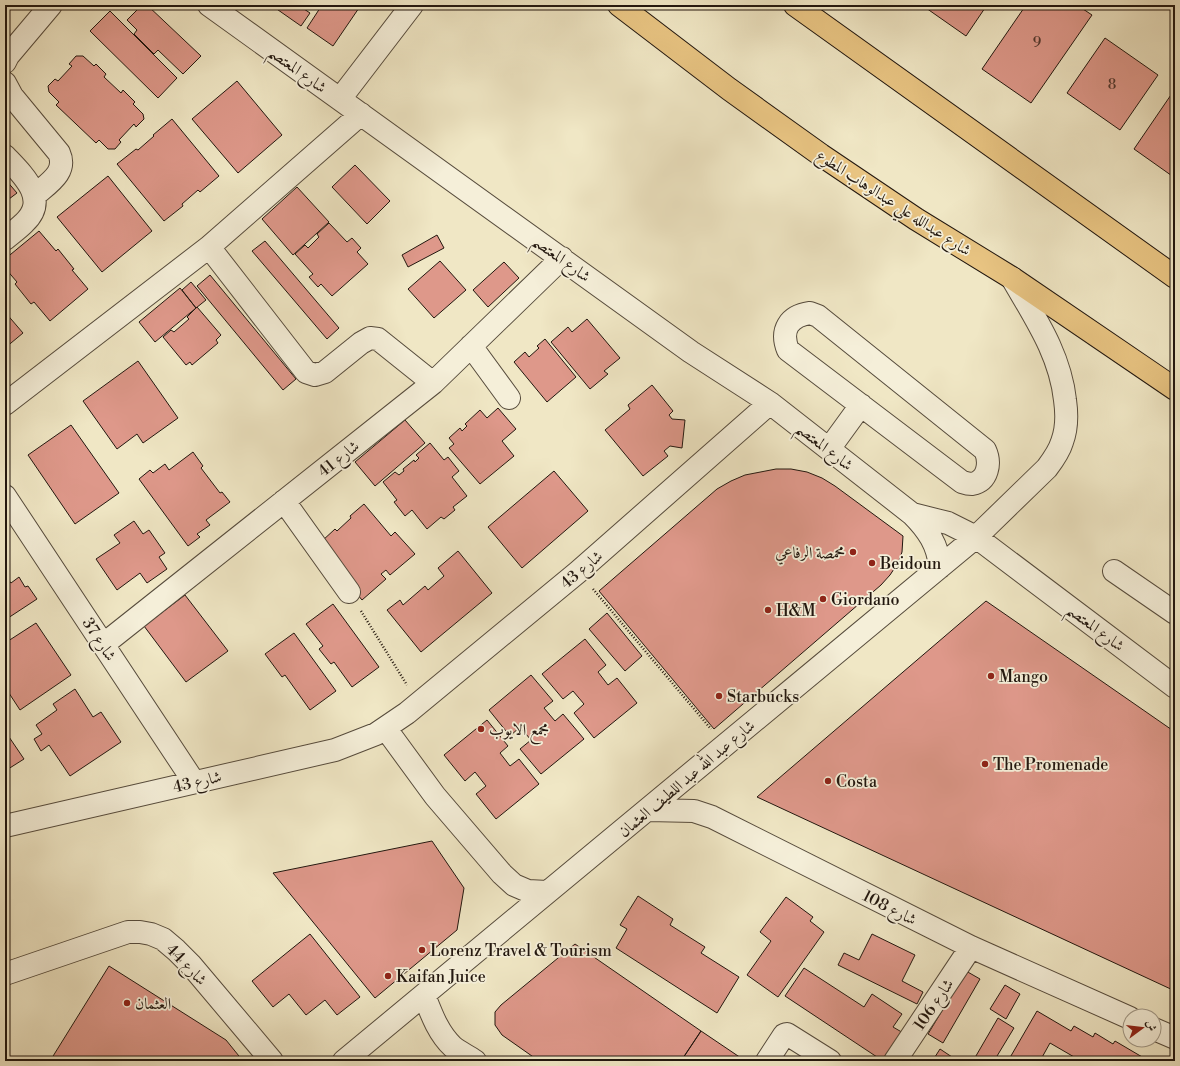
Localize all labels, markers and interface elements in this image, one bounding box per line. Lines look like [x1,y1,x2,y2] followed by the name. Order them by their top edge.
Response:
[1033,34,1041,52] house number: 9
[261,42,330,102] street label: شارع المعتصم
[1108,76,1116,94] house number: 8
[809,145,975,265] street label: شارع عبدالله علي عبدالوهاب المطوع
[525,231,594,291] street label: شارع المعتصم
[788,418,857,480] street label: شارع المعتصم
[314,436,365,484] street label: شارع 41
[775,543,845,565] place label: محمصة الرفاعي
[556,546,609,596] street label: شارع 43
[848,547,858,557] marker: محمصة الرفاعي
[879,554,942,574] place label: Beidoun
[867,558,877,568] marker: Beidoun
[831,590,900,610] place label: Giordano
[818,594,828,604] marker: Giordano
[1059,600,1128,661] street label: شارع المعتصم
[776,601,816,621] place label: H&M
[763,605,773,615] marker: H&M
[75,614,121,667] street label: شارع 37
[999,667,1048,687] place label: Mango
[986,671,996,681] marker: Mango
[727,687,799,707] place label: Starbucks
[714,691,724,701] marker: Starbucks
[612,713,761,844] street label: شارع عبد الله عبد اللطيف العثمان
[489,720,549,745] place label: مجمع الايوب
[476,724,486,734] marker: مجمع الايوب
[993,755,1108,775] place label: The Promenade
[980,759,990,769] marker: The Promenade
[171,767,224,800] street label: شارع 43
[836,772,878,792] place label: Costa
[823,776,833,786] marker: Costa
[858,886,920,933] street label: شارع 108
[159,940,211,992] street label: شارع 44
[430,941,612,961] place label: Lorenz Travel & Tourism
[417,945,427,955] marker: Lorenz Travel & Tourism
[396,967,486,987] place label: Kaifan Juice
[383,971,393,981] marker: Kaifan Juice
[909,975,961,1036] street label: شارع 106
[135,994,171,1014] place label: العثمان
[122,998,132,1008] marker: العثمان
[1122,1008,1162,1048] north arrow
[1143,1019,1159,1033] text: ش

